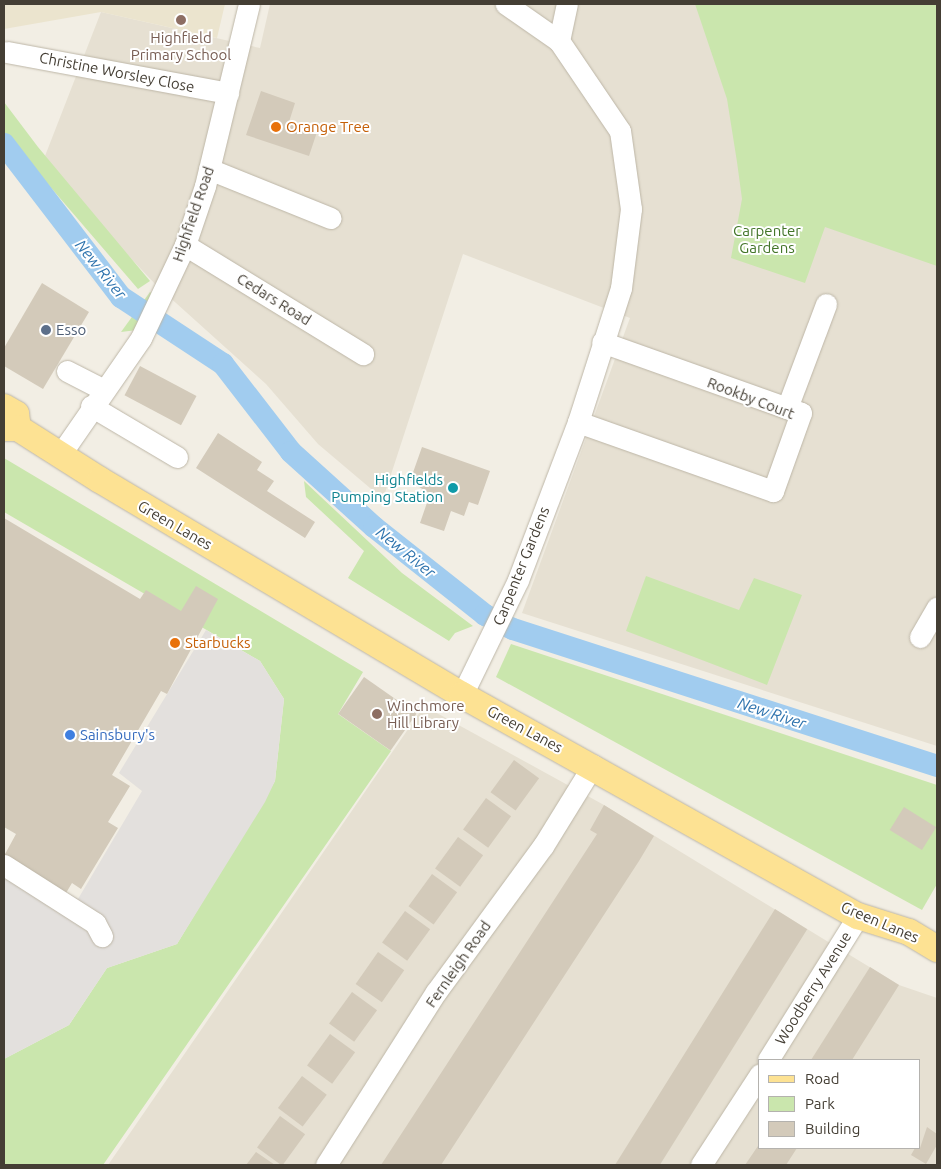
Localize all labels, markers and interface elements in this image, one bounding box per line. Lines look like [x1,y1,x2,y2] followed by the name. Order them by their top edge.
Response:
[175,14,187,26] marker: Highfield Primary School
[131,28,231,63] place label: Highfield Primary School
[38,48,196,96] street label: Christine Worsley Close
[286,118,370,136] place label: Orange Tree
[270,121,282,133] marker: Orange Tree
[168,164,218,264] street label: Highfield Road
[733,221,801,256] park label: Carpenter Gardens
[71,235,131,303] water label: New River
[234,269,314,329] street label: Cedars Road
[56,321,86,339] place label: Esso
[40,324,52,336] marker: Esso
[705,373,797,423] street label: Rookby Court
[331,470,443,505] place label: Highfields Pumping Station
[447,482,459,494] marker: Highfields Pumping Station
[135,496,215,554] street label: Green Lanes
[489,504,553,628] street label: Carpenter Gardens
[372,522,440,582] water label: New River
[185,634,251,652] place label: Starbucks
[169,637,181,649] marker: Starbucks
[735,693,809,733] water label: New River
[387,696,465,731] place label: Winchmore Hill Library
[484,702,566,756] street label: Green Lanes
[371,708,383,720] marker: Winchmore Hill Library
[80,726,155,744] place label: Sainsbury's
[64,729,76,741] marker: Sainsbury's
[838,898,922,946] street label: Green Lanes
[422,917,494,1011] street label: Fernleigh Road
[771,928,855,1048] street label: Woodberry Avenue
[758,1059,921,1149] legend
[805,1070,840,1087] text: Road
[805,1095,835,1112] text: Park
[805,1120,860,1137] text: Building

